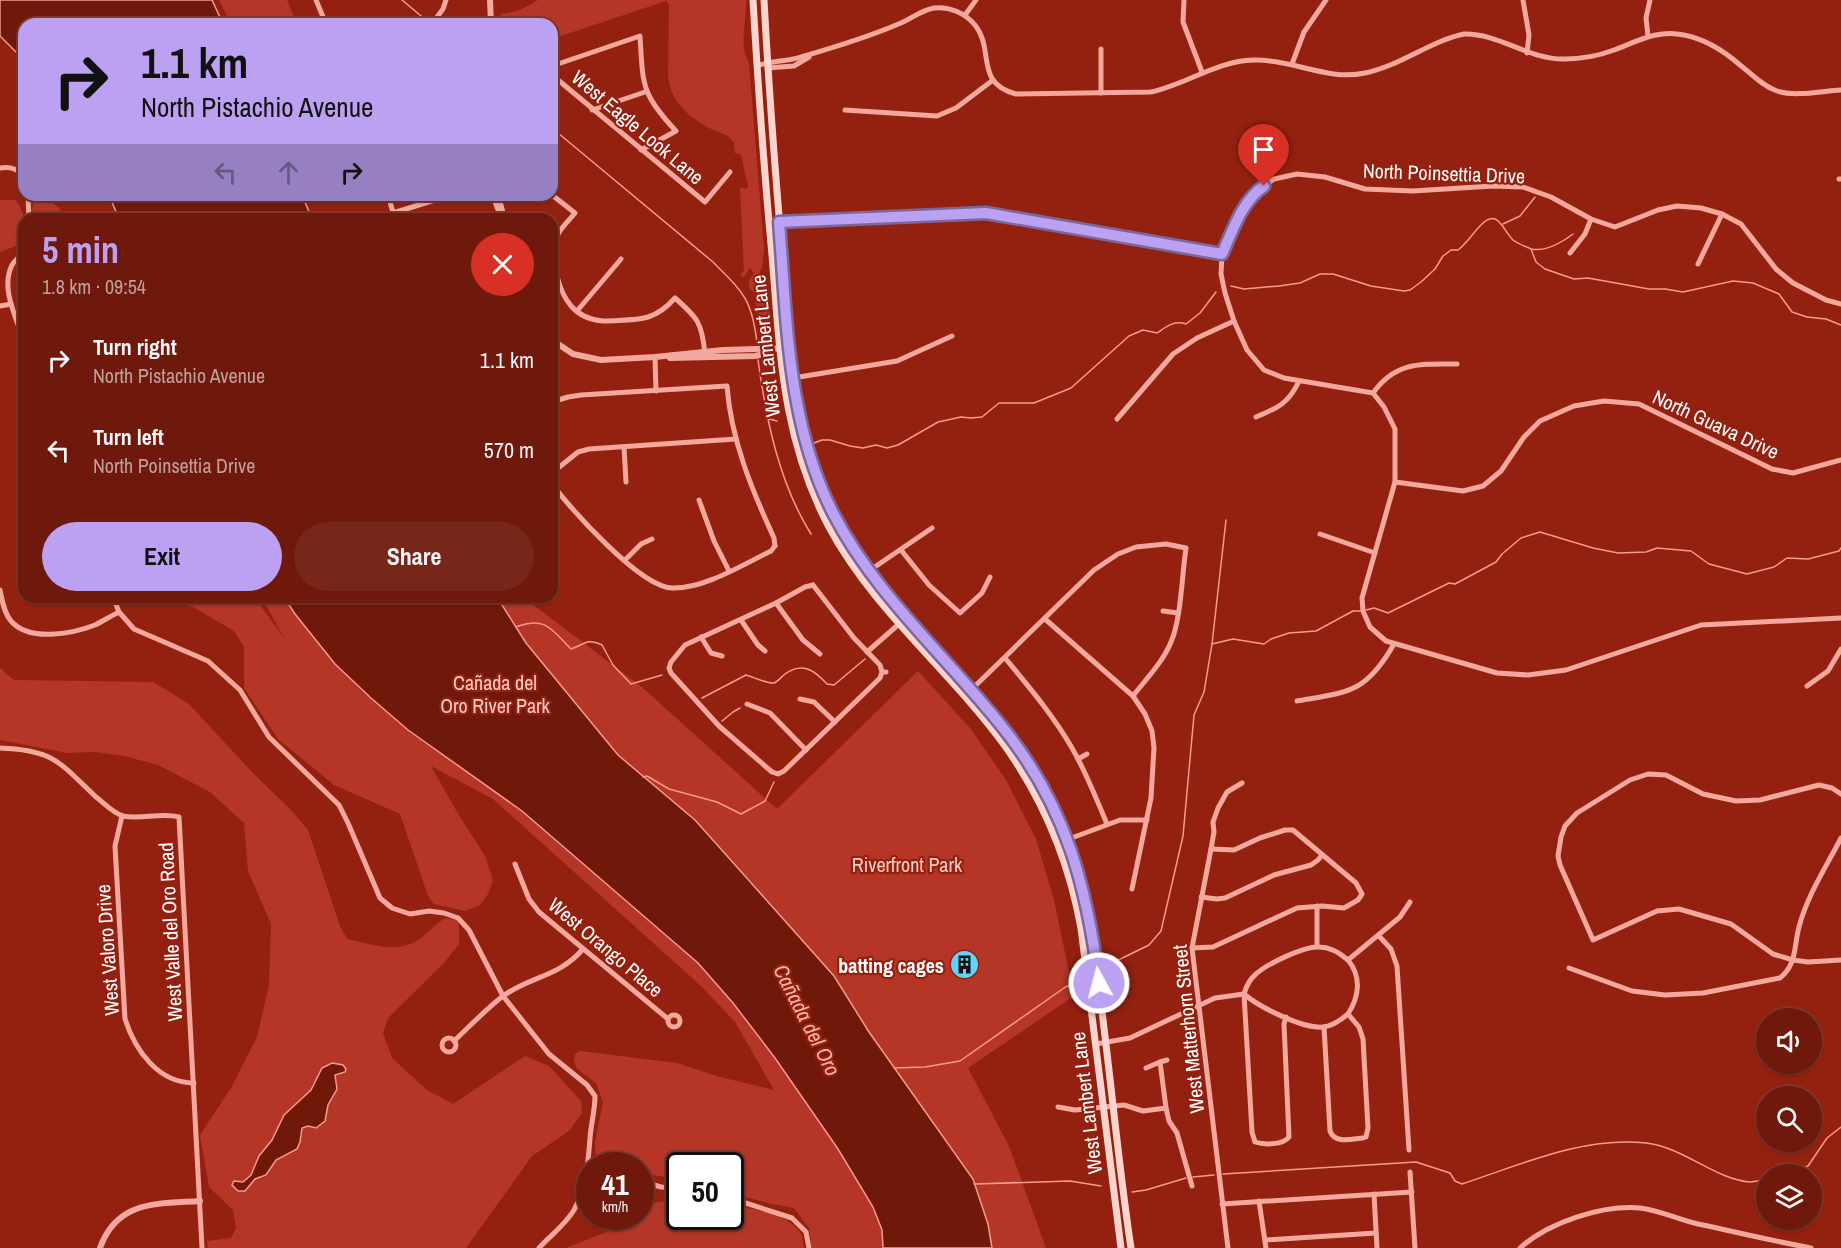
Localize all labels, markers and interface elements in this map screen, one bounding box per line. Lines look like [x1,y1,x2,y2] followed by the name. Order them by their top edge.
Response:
[141,35,248,91] text: 1.1 km
[42,42,120,120] icon: right
[566,64,710,190] street label: West Eagle Look Lane
[141,89,373,125] text: North Pistachio Avenue
[1238,124,1289,186] pin
[1247,133,1280,166] icon: arrive
[209,156,242,189] icon: left
[272,156,305,189] icon: ahead
[335,156,368,189] icon: right
[1362,157,1526,189] street label: North Poinsettia Drive
[42,226,119,274] text: 5 min
[471,233,534,296] button: close
[42,273,146,300] text: 1.8 km · 09:54
[744,274,786,418] street label: West Lambert Lane
[93,332,177,362] text: Turn right
[42,344,75,377] icon: right
[480,345,534,375] text: 1.1 km
[93,362,265,389] text: North Pistachio Avenue
[1648,383,1784,465] street label: North Guava Drive
[93,422,164,452] text: Turn left
[42,434,75,467] icon: left
[484,435,534,465] text: 570 m
[93,452,255,479] text: North Poinsettia Drive
[42,522,282,591] button: Exit
[294,522,534,591] button: Share
[440,669,550,719] park label: Cañada del Oro River Park
[152,842,188,1022] street label: West Valle del Oro Road
[852,851,963,878] park label: Riverfront Park
[89,883,125,1017] street label: West Valoro Drive
[543,891,669,1003] street label: West Orango Place
[1166,943,1210,1115] street label: West Matterhorn Street
[949,949,981,981] building icon: batting cages
[1067,951,1131,1015] position arrow
[838,952,944,979] place label: batting cages
[766,959,848,1081] water label: Cañada del Oro
[1756,1008,1822,1230] map controls
[1756,1008,1822,1074] button: sound
[1064,1030,1108,1176] street label: West Lambert Lane
[1756,1086,1822,1152] button: search
[666,1152,744,1230] speed limit sign: 50
[601,1164,629,1204] text: 41
[1756,1164,1822,1230] button: layers
[602,1196,628,1217] text: km/h

